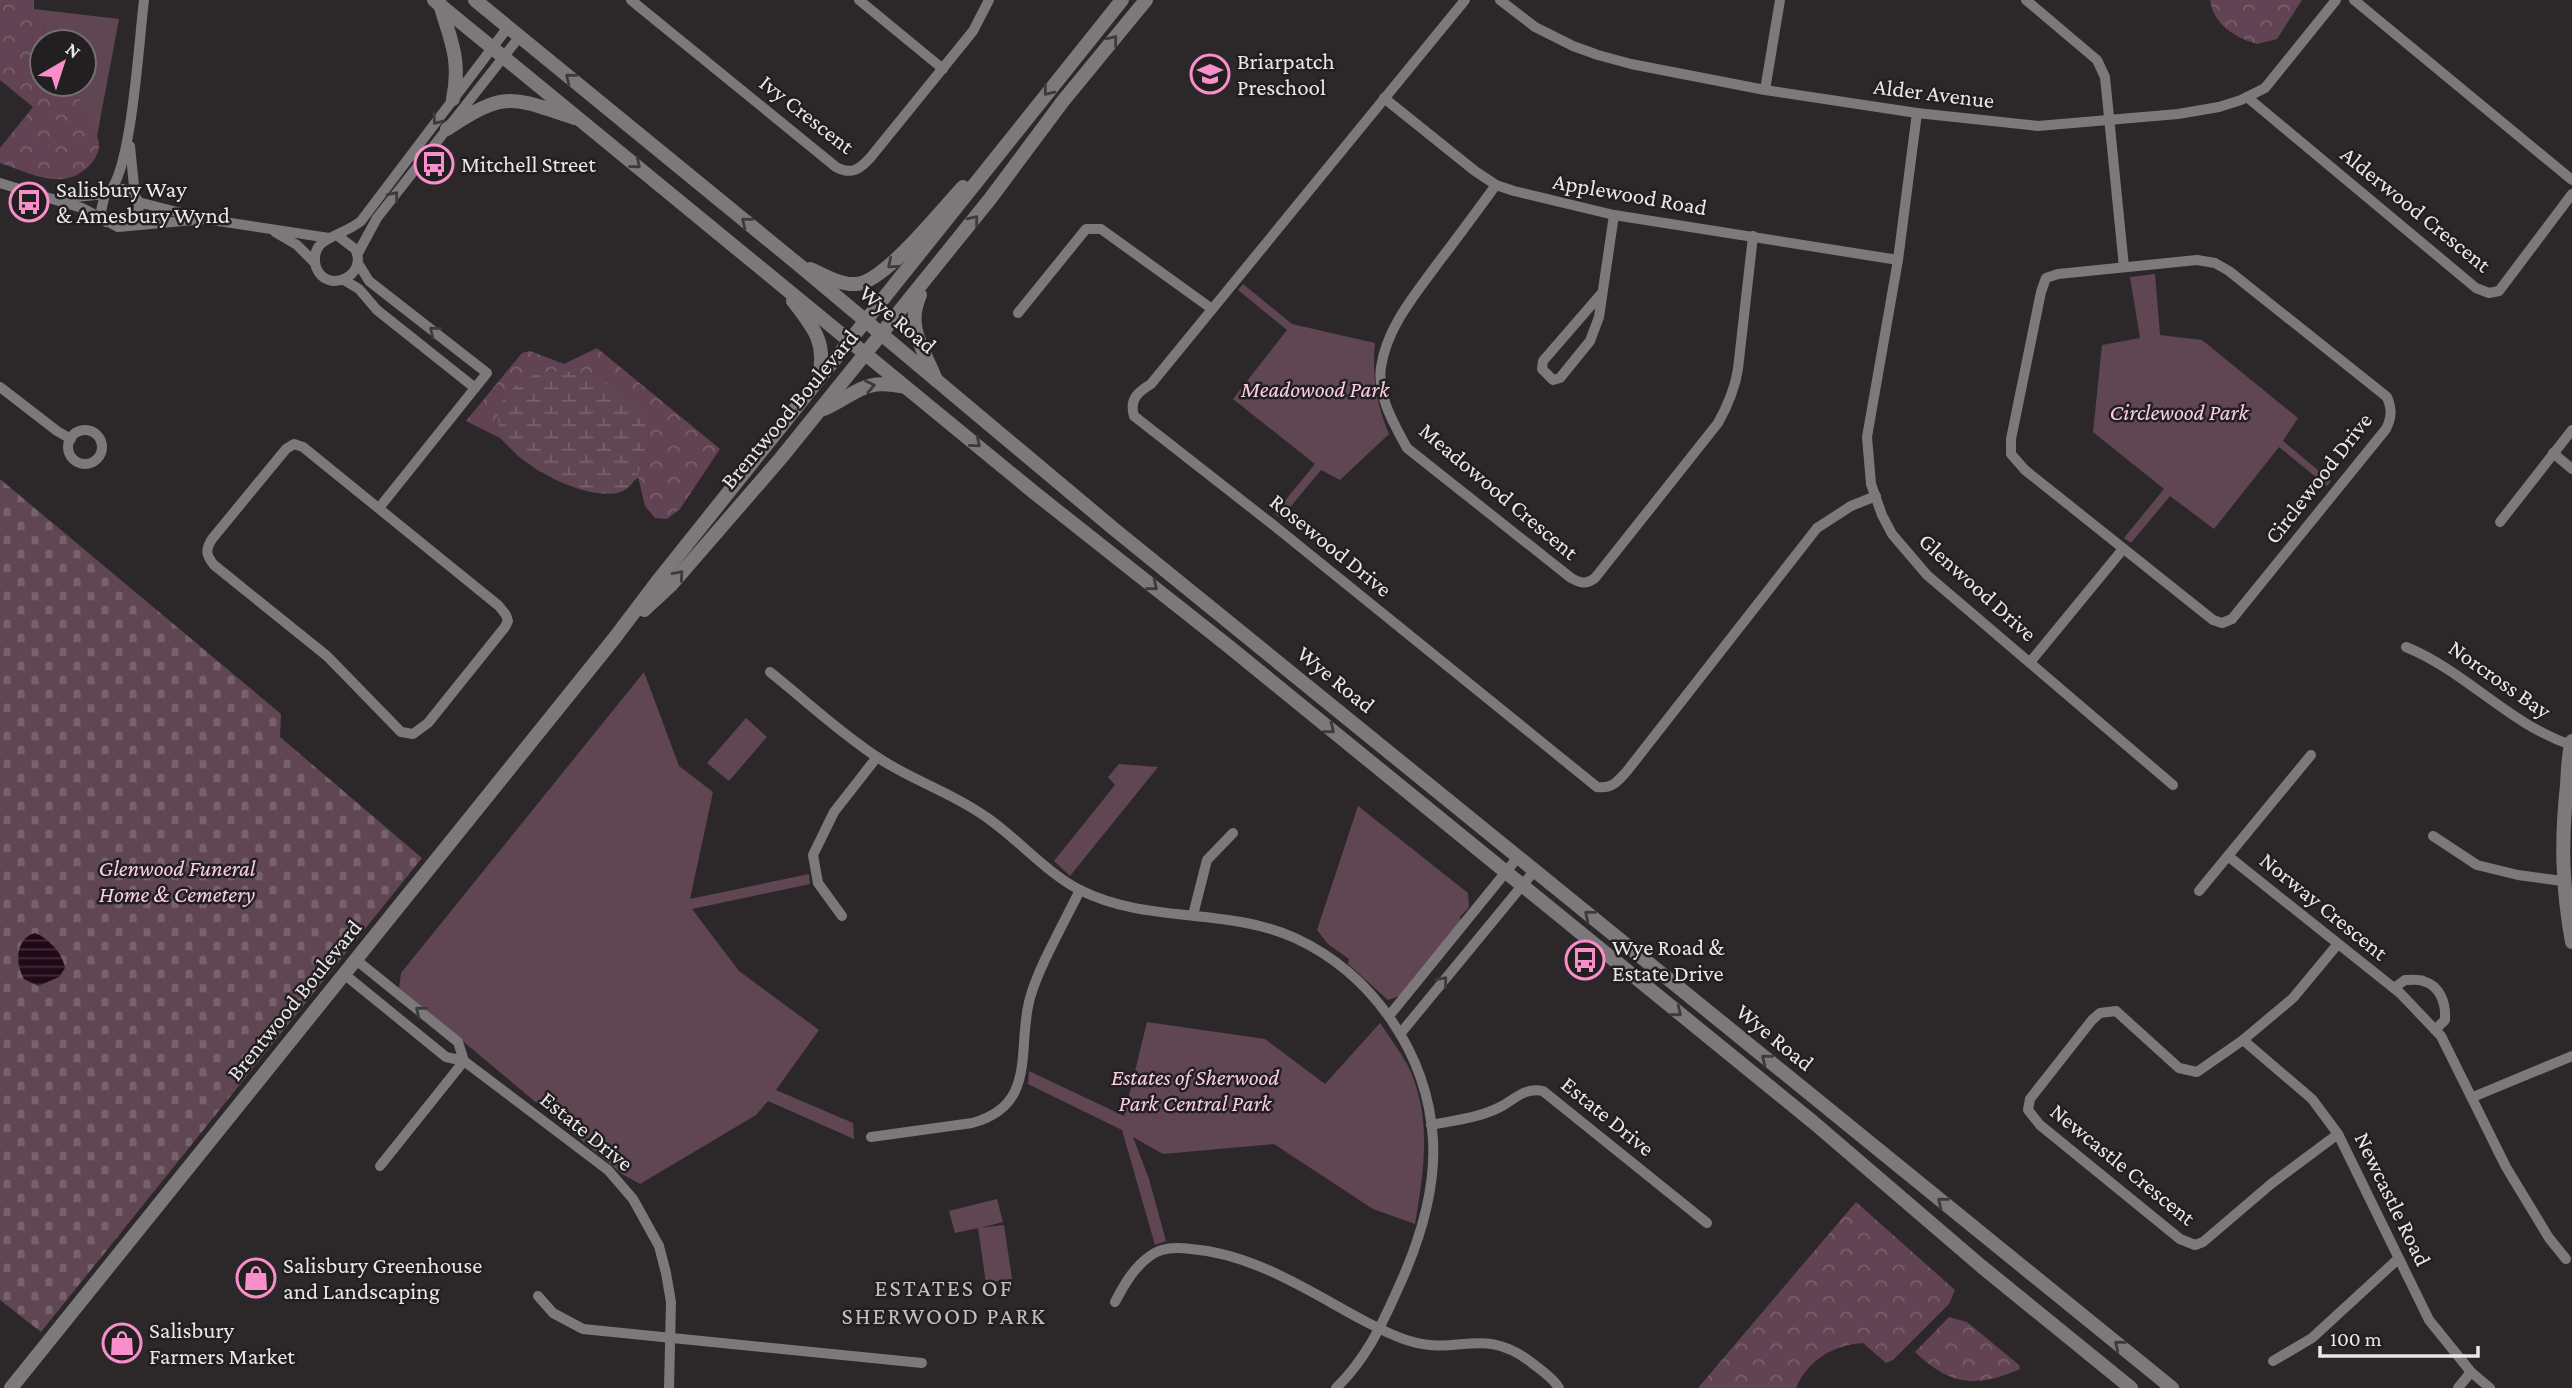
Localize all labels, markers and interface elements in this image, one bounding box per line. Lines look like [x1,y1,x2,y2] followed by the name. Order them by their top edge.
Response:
[28,28,98,98] north arrow
[1105,36,1117,49] one-way arrow
[62,38,85,62] text: N
[1237,48,1335,100] place label: Briarpatch Preschool
[1189,53,1231,95] school or university icon: Briarpatch Preschool
[755,69,860,159] street label: Ivy Crescent
[566,73,578,86] one-way arrow
[1872,73,1996,113] street label: Alder Avenue
[1044,83,1056,96] one-way arrow
[433,112,445,125] one-way arrow
[2336,141,2497,278] street label: Alderwood Crescent
[413,143,455,185] bus stop icon: Mitchell Street
[461,151,596,177] place label: Mitchell Street
[629,155,641,168] one-way arrow
[1551,168,1709,220] street label: Applewood Road
[56,176,230,228] place label: Salisbury Way & Amesbury Wynd
[8,181,50,223] bus stop icon: Salisbury Way & Amesbury Wynd
[386,191,398,204] one-way arrow
[965,215,978,228] one-way arrow
[742,217,754,230] one-way arrow
[887,256,900,268] one-way arrow
[854,279,942,359] street label: Wye Road
[715,324,863,494] street label: Brentwood Boulevard
[429,327,442,339] one-way arrow
[1240,376,1390,402] park label: Meadowood Park
[864,380,876,395] one-way arrow
[2110,399,2249,425] park label: Circlewood Park
[2259,407,2377,549] street label: Circlewood Drive
[1414,417,1584,565] street label: Meadowood Crescent
[967,435,980,447] one-way arrow
[1265,488,1397,602] street label: Rosewood Drive
[1914,527,2042,647] street label: Glenwood Drive
[671,571,683,584] one-way arrow
[1144,578,1157,590] one-way arrow
[2444,634,2556,724] street label: Norcross Bay
[1292,640,1380,718] street label: Wye Road
[1321,721,1334,733] one-way arrow
[2255,847,2393,966] street label: Norway Crescent
[99,855,256,907] park label: Glenwood Funeral Home & Cemetery
[1585,911,1598,923] one-way arrow
[221,914,367,1086] street label: Brentwood Boulevard
[1612,934,1726,986] place label: Wye Road & Estate Drive
[1564,939,1606,981] bus stop icon: Wye Road & Estate Drive
[1435,977,1448,989] one-way arrow
[1731,998,1819,1076] street label: Wye Road
[1670,1003,1682,1016] one-way arrow
[415,1007,427,1020] one-way arrow
[1761,1055,1774,1067] one-way arrow
[1111,1064,1280,1116] park label: Estates of Sherwood Park Central Park
[1556,1071,1660,1161] street label: Estate Drive
[535,1086,639,1176] street label: Estate Drive
[2045,1098,2201,1231] street label: Newcastle Crescent
[2349,1128,2437,1270] street label: Newcastle Road
[1938,1198,1951,1210] one-way arrow
[283,1252,482,1304] place label: Salisbury Greenhouse and Landscaping
[235,1257,277,1299] shop icon: Salisbury Greenhouse and Landscaping
[841,1274,1047,1329] district label: ESTATES OF SHERWOOD PARK
[2320,1314,2478,1358] scale bar
[149,1317,295,1369] place label: Salisbury Farmers Market
[101,1322,143,1364] shop icon: Salisbury Farmers Market
[2330,1327,2382,1351] text: 100 m
[2115,1341,2127,1354] one-way arrow

